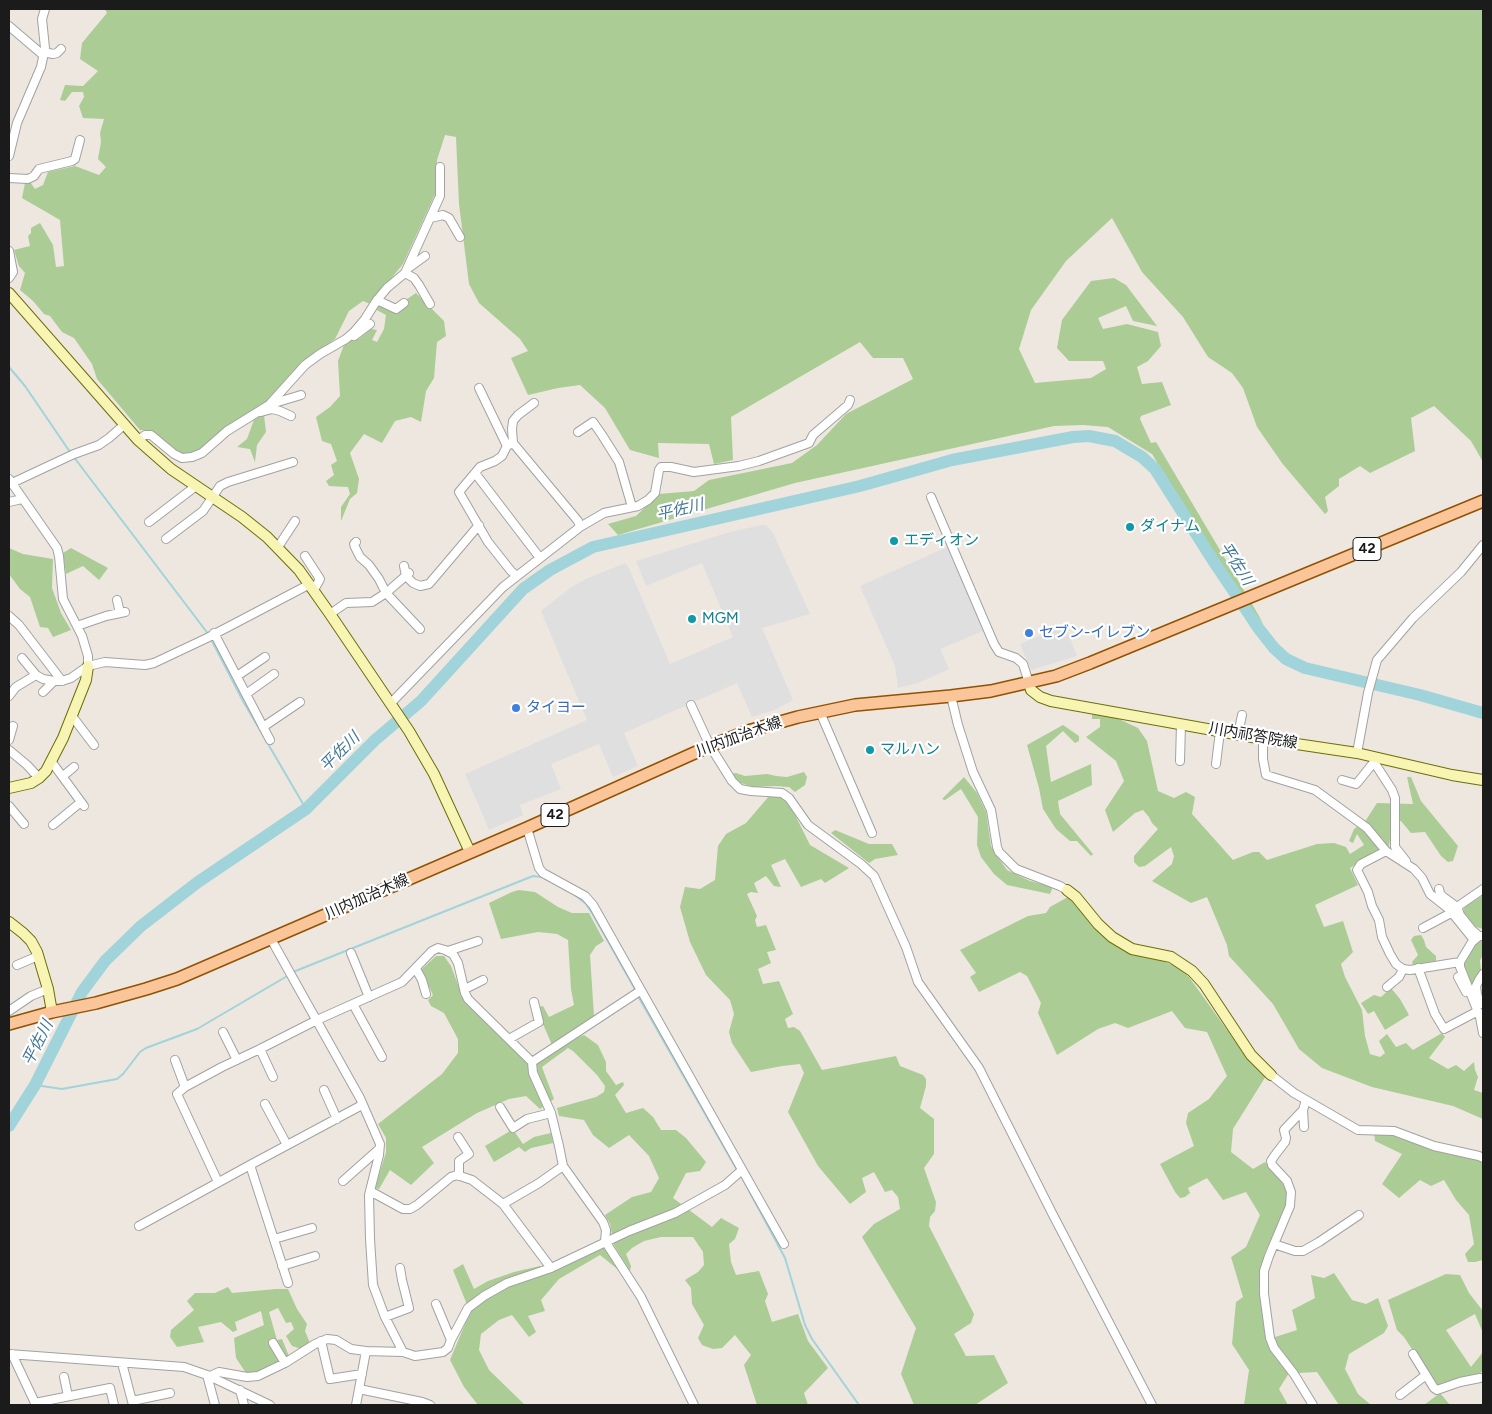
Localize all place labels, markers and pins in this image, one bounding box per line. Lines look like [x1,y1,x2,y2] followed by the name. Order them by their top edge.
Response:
[1140,518,1200,536] place label: ダイナム
[1124,521,1136,533] marker: ダイナム
[904,532,979,550] place label: エディオン
[888,535,900,547] marker: エディオン
[702,610,739,628] place label: MGM
[686,613,698,625] marker: MGM
[1039,624,1150,642] place label: セブン-イレブン
[1023,627,1035,639] marker: セブン-イレブン
[526,699,586,717] place label: タイヨー
[510,702,522,714] marker: タイヨー
[880,741,940,759] place label: マルハン
[864,744,876,756] marker: マルハン

